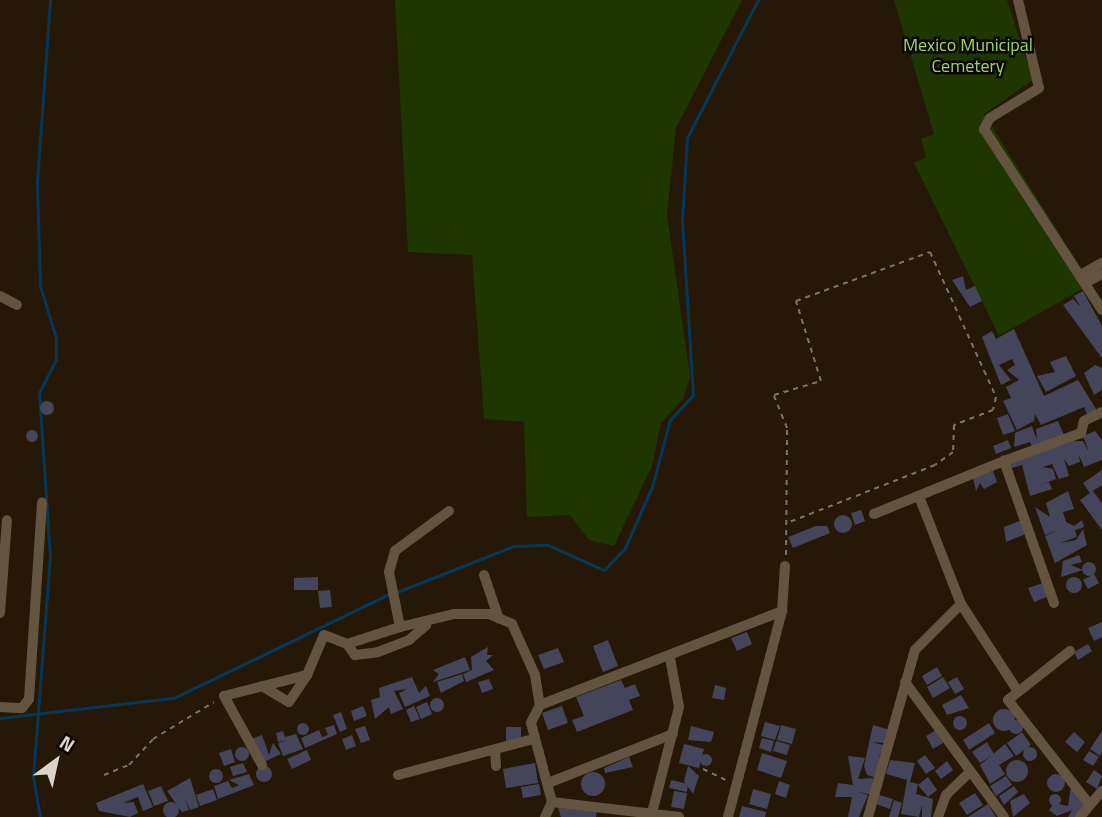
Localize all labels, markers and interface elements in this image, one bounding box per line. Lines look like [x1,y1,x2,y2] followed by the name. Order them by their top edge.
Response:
[903,35,1033,78] park label: Mexico Municipal Cemetery
[21,726,91,796] north arrow
[54,727,81,759] text: N

